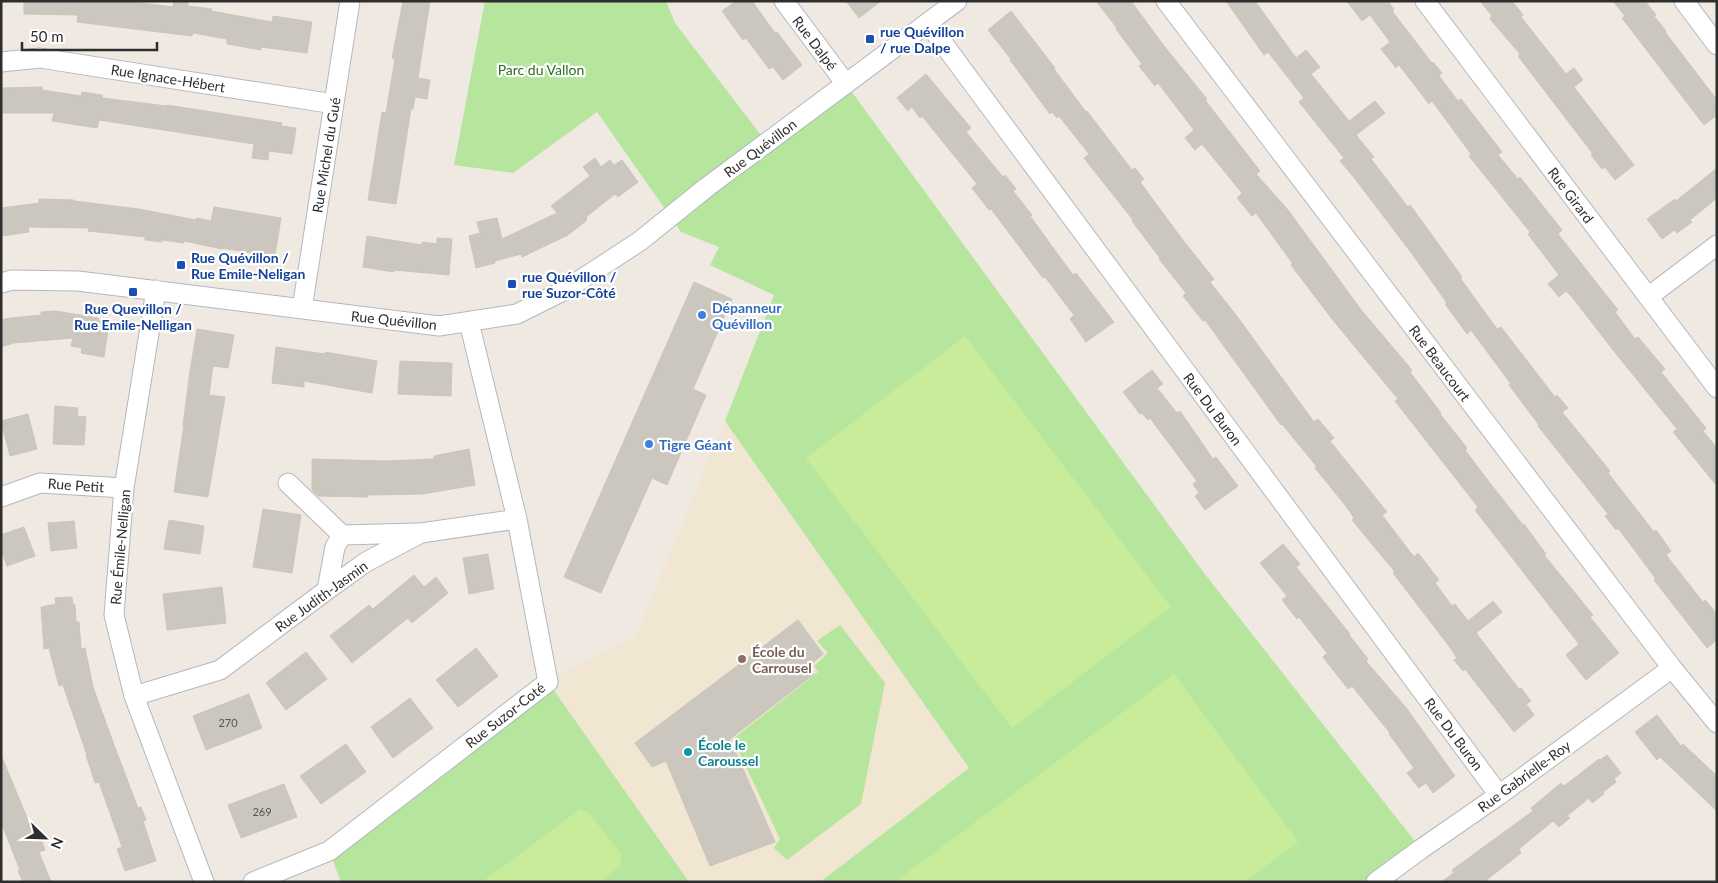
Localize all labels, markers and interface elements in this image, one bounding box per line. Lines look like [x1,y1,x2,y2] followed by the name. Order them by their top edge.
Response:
[789,13,841,73] street label: Rue Dalpé
[22,20,158,52] scale bar
[880,23,964,56] place label: rue Quévillon / rue Dalpe
[30,27,64,45] text: 50 m
[864,33,876,45] marker: rue Quévillon / rue Dalpe
[110,61,226,95] street label: Rue Ignace-Hébert
[498,61,584,78] park label: Parc du Vallon
[308,96,344,214] street label: Rue Michel du Gué
[720,115,800,181] street label: Rue Quévillon
[1545,164,1597,226] street label: Rue Girard
[191,249,305,282] place label: Rue Quévillon / Rue Emile-Neligan
[175,259,187,271] marker: Rue Quévillon / Rue Emile-Neligan
[522,268,617,301] place label: rue Quévillon / rue Suzor-Côté
[506,278,518,290] marker: rue Quévillon / rue Suzor-Côté
[127,286,139,298] marker: Rue Quevillon / Rue Emile-Nelligan
[712,299,782,332] place label: Dépanneur Quévillon
[74,300,192,333] place label: Rue Quevillon / Rue Emile-Nelligan
[350,307,438,333] street label: Rue Quévillon
[696,309,708,321] marker: Dépanneur Quévillon
[1406,322,1474,404] street label: Rue Beaucourt
[1180,369,1246,449] street label: Rue Du Buron
[659,436,733,453] place label: Tigre Géant
[643,438,655,450] marker: Tigre Géant
[47,475,105,495] street label: Rue Petit
[106,489,134,605] street label: Rue Émile-Nelligan
[271,557,371,635] street label: Rue Judith-Jasmin
[752,643,812,676] place label: École du Carrousel
[736,653,748,665] marker: École du Carrousel
[462,679,548,751] street label: Rue Suzor-Coté
[1421,694,1487,774] street label: Rue Du Buron
[218,716,238,729] house number: 270
[698,736,759,769] place label: École le Caroussel
[1474,736,1574,815] street label: Rue Gabrielle-Roy
[682,746,694,758] marker: École le Caroussel
[252,805,272,818] house number: 269
[20,813,70,863] north arrow
[47,835,67,852] text: N

